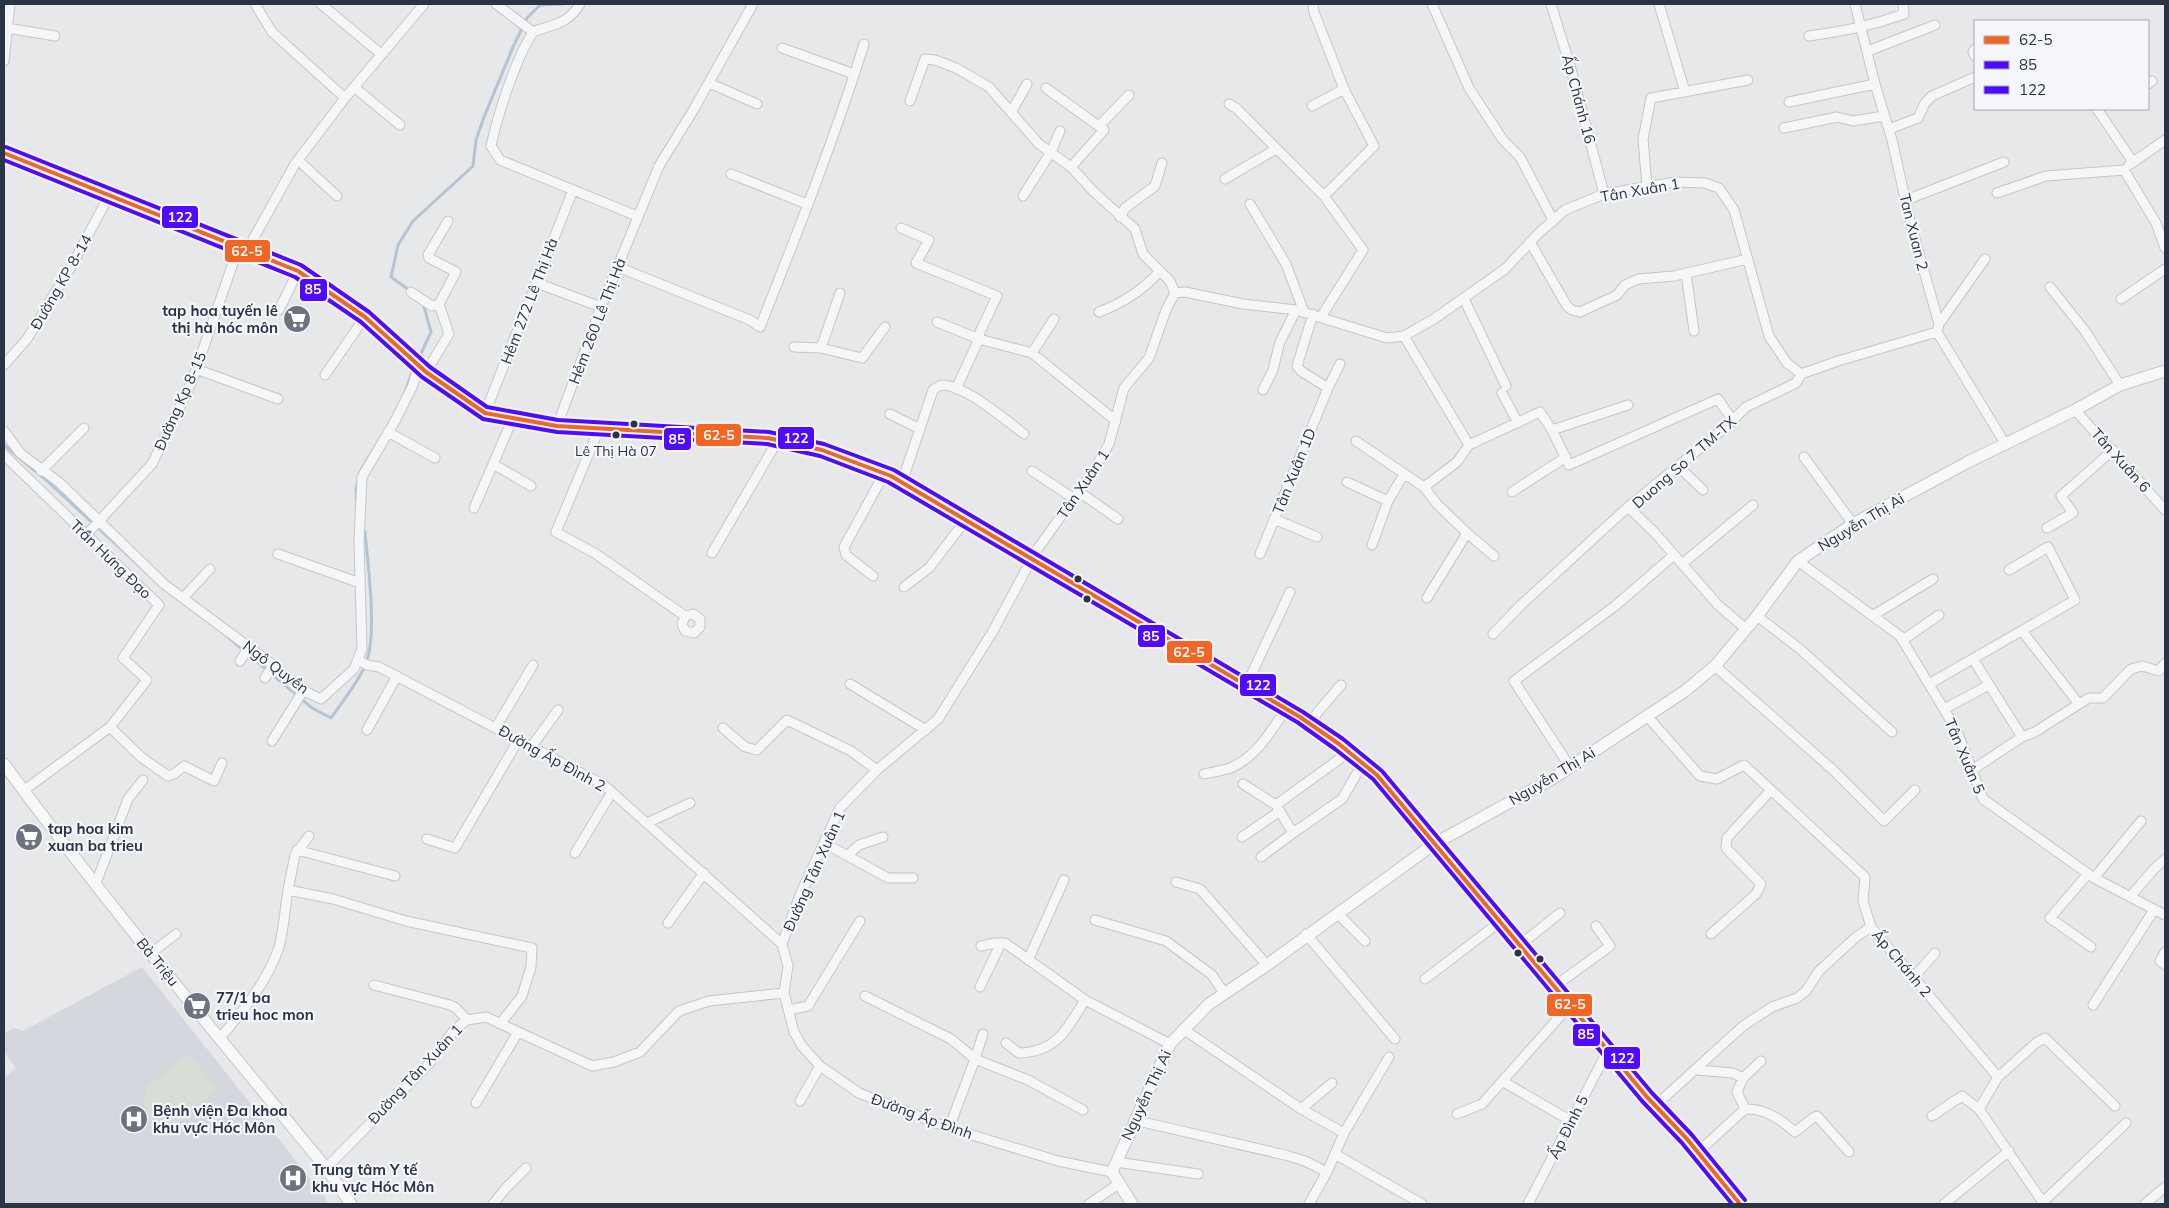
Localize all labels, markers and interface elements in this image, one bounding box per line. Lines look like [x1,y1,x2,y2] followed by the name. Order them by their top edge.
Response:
[1974,20,2149,110] legend
[2019,30,2052,49] text: 62-5
[1558,52,1601,146] street label: Ấp Chánh 16
[2019,55,2037,74] text: 85
[2019,80,2046,99] text: 122
[1599,174,1681,206] street label: Tân Xuân 1
[1895,191,1933,273] street label: Tan Xuan 2
[161,205,199,229] line badge: 122
[167,208,193,226] text: 122
[26,231,96,333] street label: Đường KP 8-14
[496,235,562,367] street label: Hẻm 272 Lê Thị Hà
[224,239,271,263] line badge: 62-5
[231,242,263,260] text: 62-5
[564,255,630,387] street label: Hẻm 260 Lê Thị Hà
[299,278,328,302] line badge: 85
[305,280,321,298] text: 85
[162,301,278,337] place label: tap hoa tuyến lê thị hà hóc môn
[282,304,312,334] supermarket icon: tap hoa tuyến lê thị hà hóc môn
[150,349,210,453] street label: Đường Kp 8-15
[1628,412,1740,512] street label: Duong So 7 TM-TX
[629,419,639,429] unlabelled marker
[695,423,742,447] line badge: 62-5
[2087,424,2155,496] street label: Tân Xuân 6
[1268,425,1320,517] street label: Tân Xuân 1D
[703,426,735,444] text: 62-5
[777,426,815,450] line badge: 122
[663,427,692,451] line badge: 85
[783,429,809,447] text: 122
[611,430,621,440] marker: Lê Thị Hà 07
[669,430,685,448] text: 85
[575,442,657,460] place label: Lê Thị Hà 07
[1053,446,1113,522] street label: Tân Xuân 1
[1814,489,1908,555] street label: Nguyễn Thị Ai
[66,515,156,603] street label: Trần Hưng Đạo
[1073,574,1083,584] unlabelled marker
[1082,594,1092,604] unlabelled marker
[1137,624,1166,648] line badge: 85
[1143,627,1159,645] text: 85
[239,636,313,698] street label: Ngô Quyền
[1166,640,1213,664] line badge: 62-5
[1173,643,1205,661] text: 62-5
[1239,673,1277,697] line badge: 122
[1245,676,1271,694] text: 122
[1941,716,1989,796] street label: Tân Xuân 5
[495,720,609,795] street label: Đường Ấp Đình 2
[1505,743,1599,809] street label: Nguyễn Thị Ai
[779,808,849,934] street label: Đường Tân Xuân 1
[47,819,143,855] place label: tap hoa kim xuan ba trieu
[14,822,44,852] supermarket icon: tap hoa kim xuan ba trieu
[1868,925,1937,1001] street label: Ấp Chánh 2
[133,934,183,990] street label: Bà Triệu
[1513,948,1523,958] unlabelled marker
[1535,954,1545,964] unlabelled marker
[216,988,314,1024] place label: 77/1 ba trieu hoc mon
[182,991,212,1021] supermarket icon: 77/1 ba trieu hoc mon
[1546,993,1593,1017] line badge: 62-5
[1554,995,1586,1013] text: 62-5
[364,1020,466,1128] street label: Đường Tân Xuân 1
[1572,1023,1601,1047] line badge: 85
[1578,1025,1594,1043] text: 85
[1603,1046,1641,1070] line badge: 122
[1117,1047,1175,1143] street label: Nguyễn Thị Ai
[1609,1049,1635,1067] text: 122
[869,1088,976,1143] street label: Đường Ấp Đình
[1543,1091,1592,1162] street label: Ấp Đình 5
[153,1101,288,1137] place label: Bệnh viện Đa khoa khu vực Hóc Môn
[119,1104,149,1134] hospital icon: Bệnh viện Đa khoa khu vực Hóc Môn
[312,1160,434,1196] place label: Trung tâm Y tế khu vực Hóc Môn
[278,1163,308,1193] hospital icon: Trung tâm Y tế khu vực Hóc Môn

